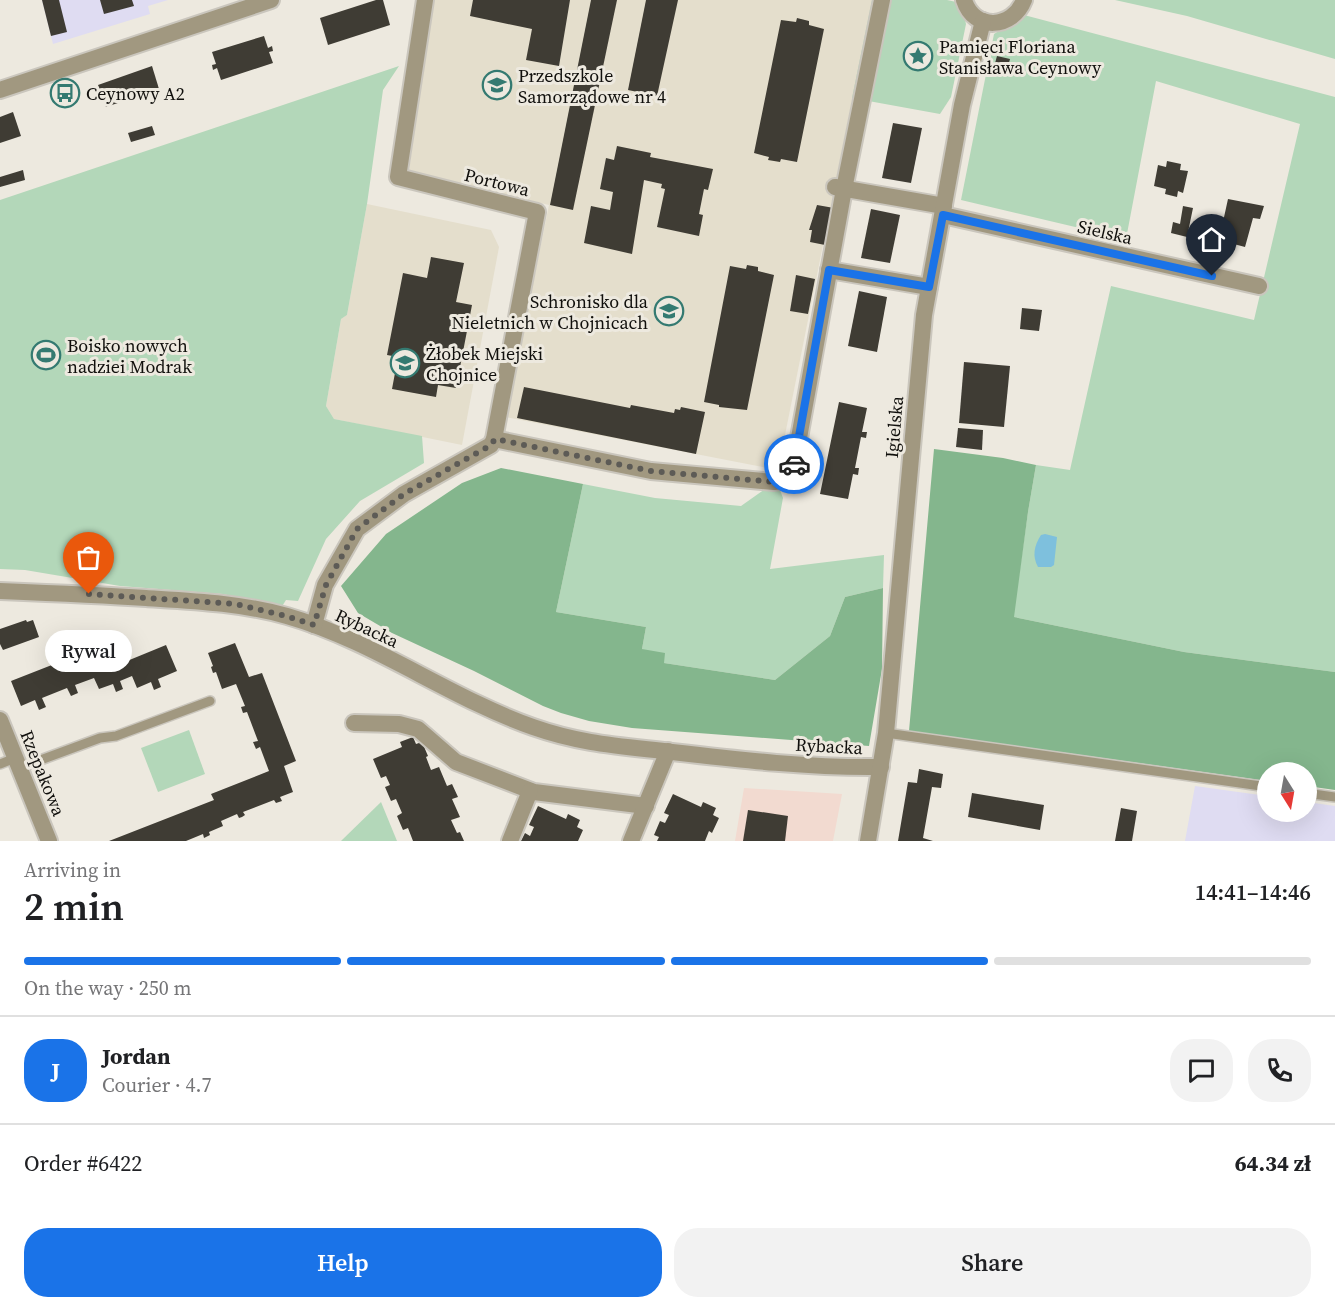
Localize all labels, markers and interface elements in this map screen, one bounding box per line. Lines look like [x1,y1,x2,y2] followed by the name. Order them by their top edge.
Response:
[939,34,1102,80] place label: Pamięci Floriana Stanisława Ceynowy
[902,40,934,72] place icon: Pamięci Floriana Stanisława Ceynowy
[518,63,666,109] place label: Przedszkole Samorządowe nr 4
[481,69,513,101] school or university icon: Przedszkole Samorządowe nr 4
[49,77,81,109] bus stop icon: Ceynowy A2
[86,81,185,106] place label: Ceynowy A2
[462,162,533,202] street label: Portowa
[1075,214,1136,251] street label: Sielska
[1186,214,1237,276] pin
[1195,223,1228,256] icon: home
[452,289,649,335] place label: Schronisko dla Nieletnich w Chojnicach
[653,295,685,327] school or university icon: Schronisko dla Nieletnich w Chojnicach
[67,333,192,379] place label: Boisko nowych nadziei Modrak
[30,339,62,371] sports icon: Boisko nowych nadziei Modrak
[426,341,543,387] place label: Żłobek Miejski Chojnice
[389,347,421,379] school or university icon: Żłobek Miejski Chojnice
[879,394,909,459] street label: Igielska
[764,434,824,494] courier
[778,448,811,481] icon: car
[63,532,114,594] pin
[72,541,105,574] icon: bag
[331,602,404,654] street label: Rybacka
[46,630,132,672] callout: Rywal
[61,637,116,665] text: Rywal
[14,726,72,820] street label: Rzepakowa
[795,732,864,760] street label: Rybacka
[1257,762,1317,822] north arrow
[1257,762,1317,822] map controls
[24,856,121,884] text: Arriving in
[1195,877,1311,907] text: 14:41–14:46
[24,880,124,933] text: 2 min
[24,974,191,1002] text: On the way · 250 m
[1170,1039,1233,1102] button: chat
[1248,1039,1311,1102] button: phone
[102,1041,170,1071] text: Jordan
[51,1055,60,1085] text: J
[102,1071,211,1099] text: Courier · 4.7
[24,1148,142,1178] text: Order #6422
[1235,1148,1311,1178] text: 64.34 zł
[24,1228,662,1297] button: Help
[674,1228,1311,1297] button: Share

